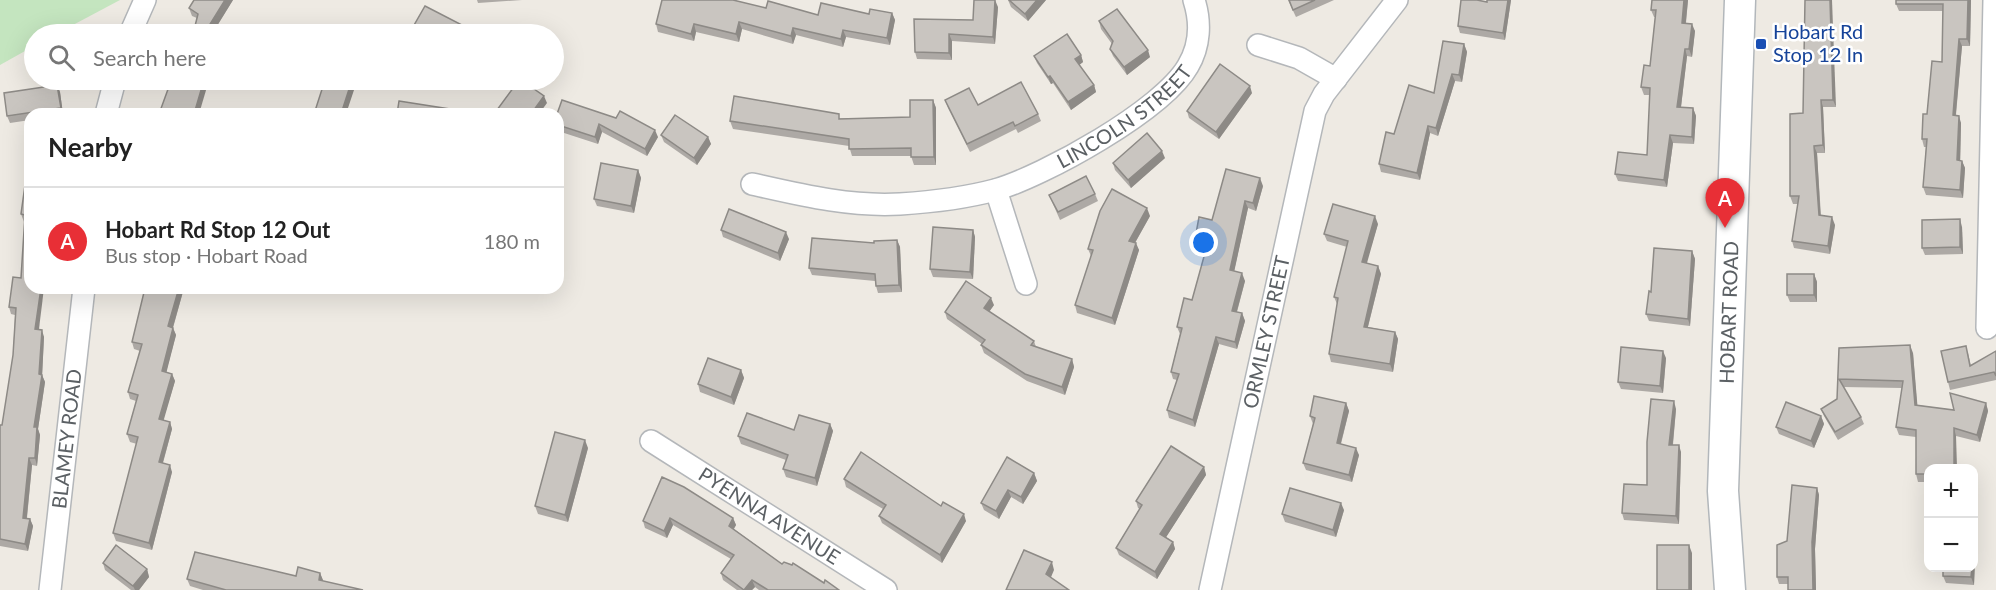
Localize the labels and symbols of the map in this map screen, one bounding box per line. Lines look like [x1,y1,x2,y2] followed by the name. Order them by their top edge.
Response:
[1773,19,1863,66] place label: Hobart Rd Stop 12 In
[1754,37,1768,51] marker: Hobart Rd Stop 12 In
[1052,60,1196,173] street label: LINCOLN STREET
[1706,178,1744,228] pin: A
[1189,228,1218,257] your location
[1714,241,1743,384] street label: HOBART ROAD
[1237,253,1294,411] street label: ORMLEY STREET
[46,368,86,510] street label: BLAMEY ROAD
[695,461,845,569] street label: PYENNA AVENUE

